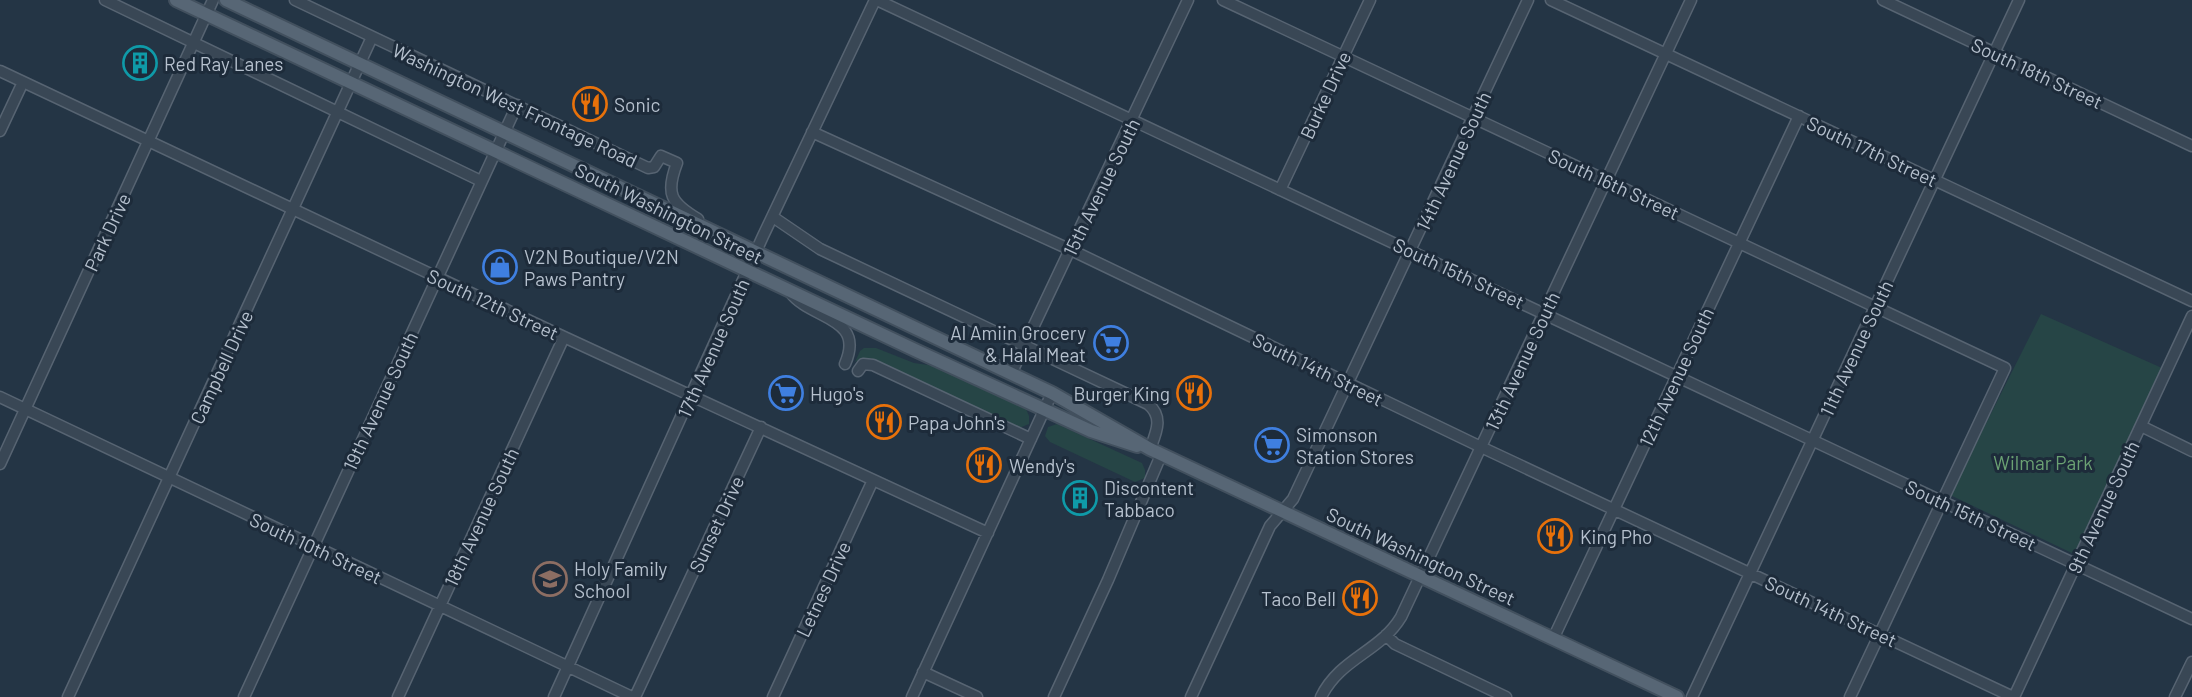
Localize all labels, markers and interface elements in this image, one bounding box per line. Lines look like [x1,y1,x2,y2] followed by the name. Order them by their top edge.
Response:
[1968,33,2106,113] street label: South 18th Street
[389,38,641,172] street label: Washington West Frontage Road
[121,44,159,82] building icon: Red Ray Lanes
[1295,47,1355,143] street label: Burke Drive
[164,52,283,75] place label: Red Ray Lanes
[571,85,609,123] restaurant icon: Sonic
[1411,88,1495,234] street label: 14th Avenue South
[614,93,660,116] place label: Sonic
[1803,111,1941,191] street label: South 17th Street
[1058,114,1144,260] street label: 15th Avenue South
[1545,144,1683,224] street label: South 16th Street
[572,158,766,268] street label: South Washington Street
[79,189,135,275] street label: Park Drive
[1390,233,1528,313] street label: South 15th Street
[524,245,679,290] place label: V2N Boutique/V2N Paws Pantry
[481,248,519,286] shop icon: V2N Boutique/V2N Paws Pantry
[424,264,562,344] street label: South 12th Street
[672,275,754,421] street label: 17th Avenue South
[1814,276,1898,420] street label: 11th Avenue South
[1480,288,1564,434] street label: 13th Avenue South
[1634,304,1718,450] street label: 12th Avenue South
[185,307,257,427] street label: Campbell Drive
[950,321,1086,366] place label: Al Amiin Grocery & Halal Meat
[1092,324,1130,362] supermarket icon: Al Amiin Grocery & Halal Meat
[1249,327,1387,411] street label: South 14th Street
[338,328,422,474] street label: 19th Avenue South
[767,374,805,412] supermarket icon: Hugo's
[1175,374,1213,412] restaurant icon: Burger King
[810,382,864,405] place label: Hugo's
[1074,382,1170,405] place label: Burger King
[865,403,903,441] restaurant icon: Papa John's
[908,411,1005,434] place label: Papa John's
[1296,423,1414,468] place label: Simonson Station Stores
[1253,426,1291,464] supermarket icon: Simonson Station Stores
[2062,437,2144,577] street label: 9th Avenue South
[439,444,523,590] street label: 18th Avenue South
[965,446,1003,484] restaurant icon: Wendy's
[1993,451,2093,474] park label: Wilmar Park
[1009,454,1075,477] place label: Wendy's
[684,472,748,576] street label: Sunset Drive
[1902,475,2040,555] street label: South 15th Street
[1104,476,1194,521] place label: Discontent Tabbaco
[1061,479,1099,517] building icon: Discontent Tabbaco
[1323,502,1519,610] street label: South Washington Street
[246,507,386,589] street label: South 10th Street
[1536,517,1574,555] restaurant icon: King Pho
[1580,525,1652,548] place label: King Pho
[791,537,855,641] street label: Letnes Drive
[574,557,668,602] place label: Holy Family School
[531,560,569,598] school or university icon: Holy Family School
[1762,570,1900,652] street label: South 14th Street
[1341,579,1379,617] restaurant icon: Taco Bell
[1261,587,1336,610] place label: Taco Bell

